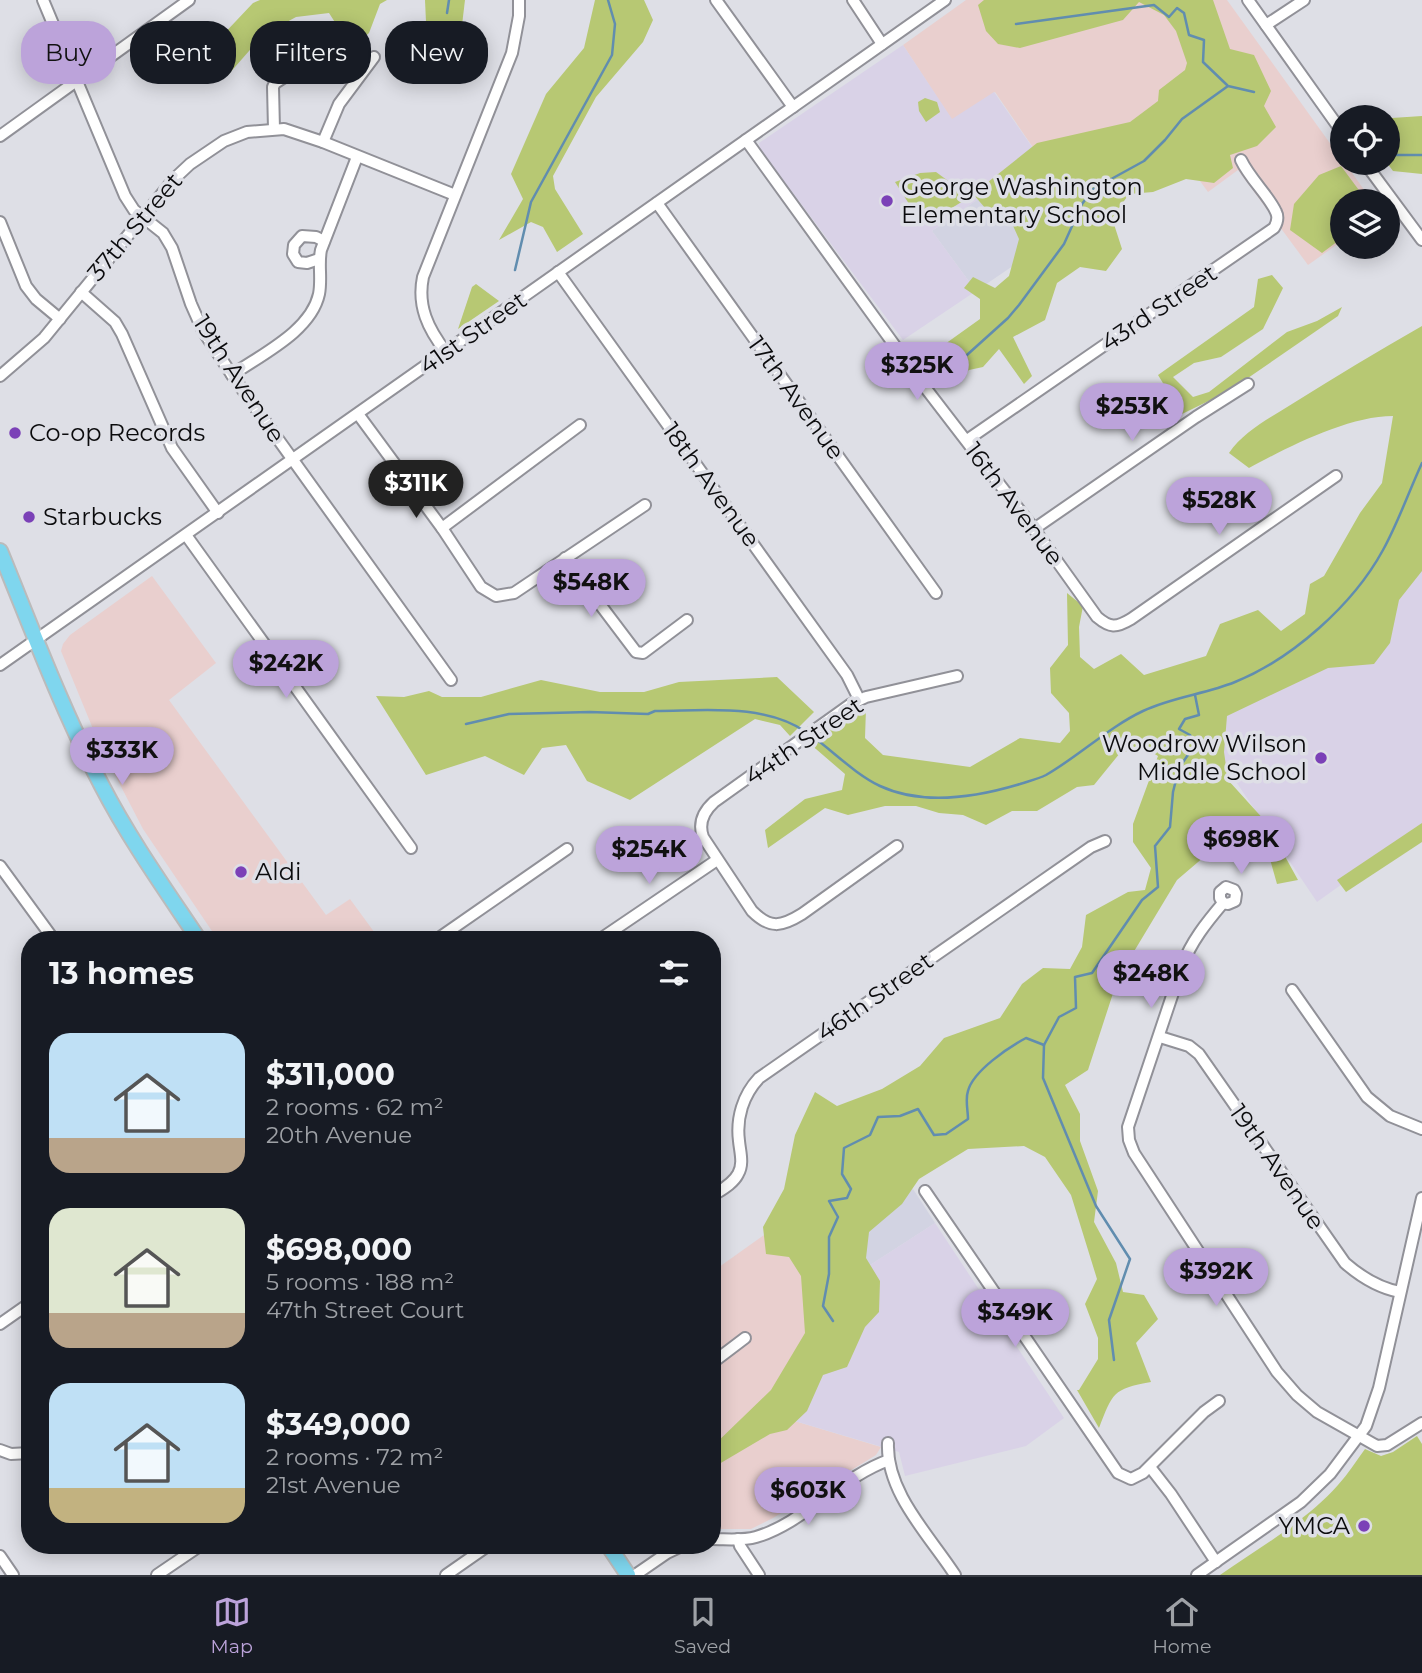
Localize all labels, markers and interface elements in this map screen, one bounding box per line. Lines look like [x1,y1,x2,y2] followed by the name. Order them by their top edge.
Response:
[21,21,116,84] chip: Buy
[130,21,236,84] chip: Rent
[250,21,371,84] chip: Filters
[385,21,488,84] chip: New
[1330,105,1400,259] map controls
[1330,105,1400,175] button: locate
[81,167,188,286] street label: 37th Street
[901,172,1143,229] place label: George Washington Elementary School
[1330,189,1400,259] button: layers
[879,193,895,209] marker: George Washington Elementary School
[1095,258,1222,357] street label: 43rd Street
[414,285,532,380] street label: 41st Street
[187,309,291,448] street label: 19th Avenue
[742,330,851,465] street label: 17th Avenue
[868,342,966,402] pin: $325K
[881,351,953,379] text: $325K
[1083,384,1181,443] pin: $253K
[1096,392,1168,420] text: $253K
[657,417,766,553] street label: 18th Avenue
[29,418,205,447] place label: Co-op Records
[7,425,23,441] marker: Co-op Records
[959,437,1070,571] street label: 16th Avenue
[367,461,465,520] pin: $311K
[384,469,448,497] text: $311K
[1170,477,1268,537] pin: $528K
[1182,486,1256,514] text: $528K
[43,502,162,531] place label: Starbucks
[21,509,37,525] marker: Starbucks
[542,560,640,619] pin: $548K
[553,568,629,596] text: $548K
[237,640,335,700] pin: $242K
[249,649,323,677] text: $242K
[739,690,869,791] street label: 44th Street
[73,728,171,787] pin: $333K
[1102,729,1307,786] place label: Woodrow Wilson Middle School
[86,736,158,764] text: $333K
[1313,750,1329,766] marker: Woodrow Wilson Middle School
[1192,816,1290,876] pin: $698K
[1203,825,1279,853] text: $698K
[600,826,698,886] pin: $254K
[612,835,686,863] text: $254K
[255,857,301,886] place label: Aldi
[233,864,249,880] marker: Aldi
[811,946,939,1047] street label: 46th Street
[1102,950,1200,1010] pin: $248K
[655,954,693,992] icon: filters
[49,955,194,992] text: 13 homes
[1113,959,1189,987] text: $248K
[266,1056,395,1093] text: $311,000
[105,1061,189,1145] icon: home
[266,1093,444,1121] text: 2 rooms · 62 m²
[1224,1098,1331,1235] street label: 19th Avenue
[266,1121,412,1149] text: 20th Avenue
[266,1231,412,1268] text: $698,000
[105,1236,189,1320] icon: home
[1167,1248,1265,1308] pin: $392K
[1179,1257,1253,1285] text: $392K
[266,1268,454,1296] text: 5 rooms · 188 m²
[966,1290,1064,1349] pin: $349K
[266,1296,464,1324] text: 47th Street Court
[977,1298,1053,1326] text: $349K
[266,1406,411,1443] text: $349,000
[105,1411,189,1495] icon: home
[266,1443,443,1471] text: 2 rooms · 72 m²
[759,1468,857,1527] pin: $603K
[266,1471,401,1499] text: 21st Avenue
[770,1476,846,1504] text: $603K
[1278,1511,1351,1540] place label: YMCA
[1356,1518,1372,1534] marker: YMCA
[211,1593,253,1658] tab: Map
[674,1593,731,1658] tab: Saved
[1152,1593,1211,1658] tab: Home

